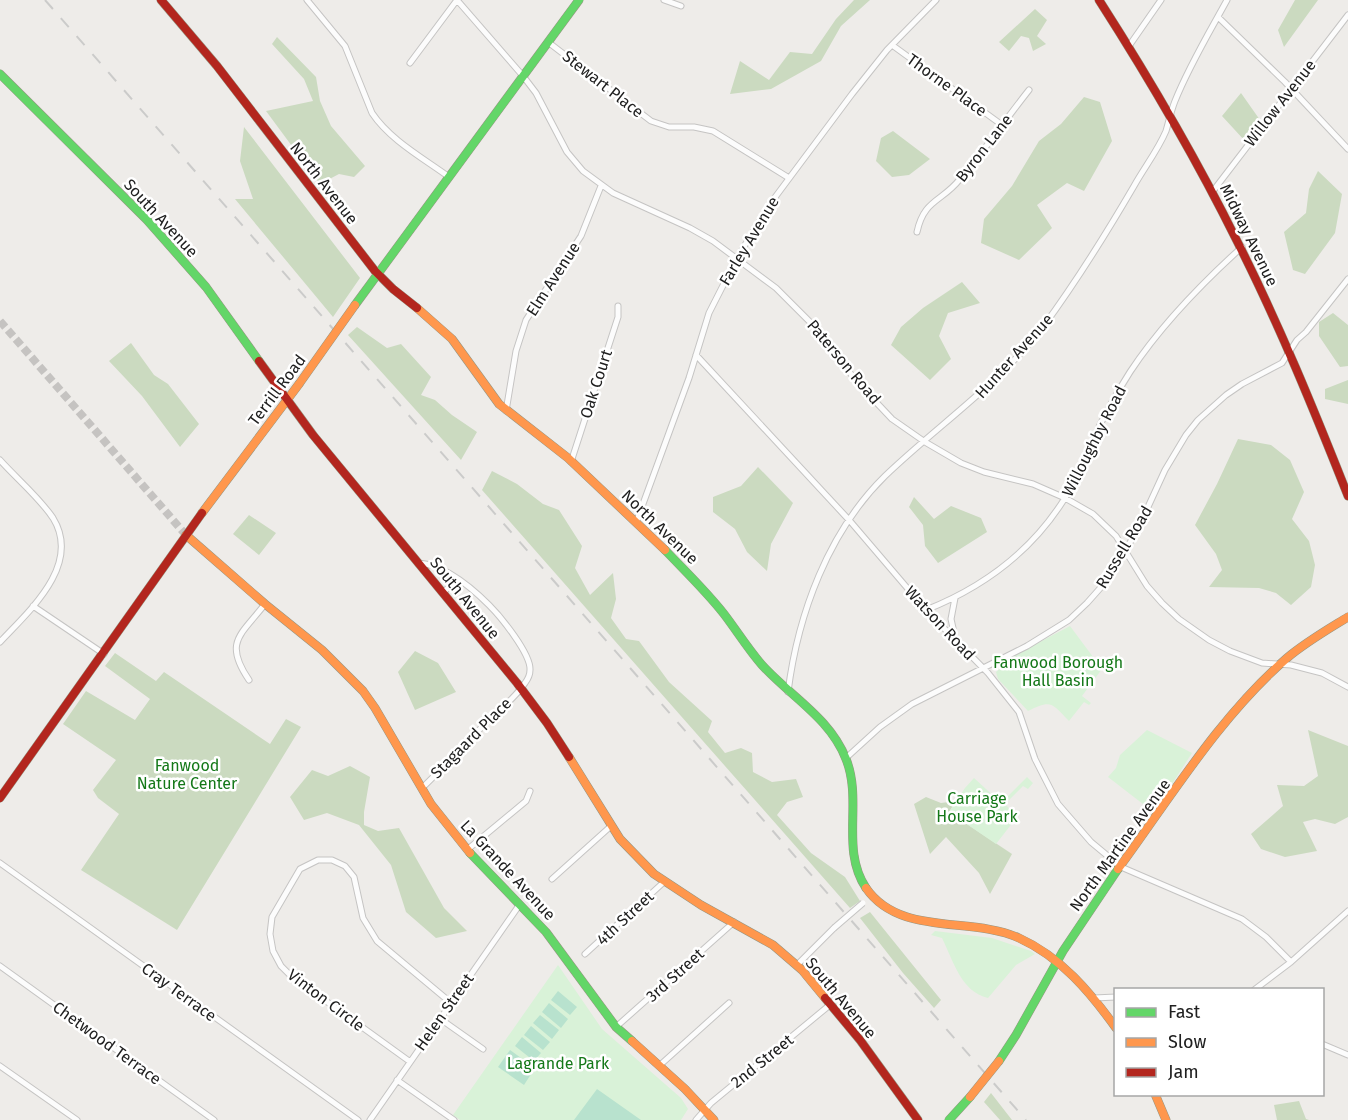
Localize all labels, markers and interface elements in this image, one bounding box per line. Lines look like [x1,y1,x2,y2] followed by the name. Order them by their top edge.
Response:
[559,46,647,122] street label: Stewart Place
[903,50,991,120] street label: Thorne Place
[1240,56,1320,150] street label: Willow Avenue
[952,110,1016,186] street label: Byron Lane
[286,138,362,228] street label: North Avenue
[120,175,202,261] street label: South Avenue
[1216,181,1282,289] street label: Midway Avenue
[715,193,783,289] street label: Farley Avenue
[522,239,584,319] street label: Elm Avenue
[971,310,1057,402] street label: Hunter Avenue
[803,316,885,408] street label: Paterson Road
[576,347,616,421] street label: Oak Court
[244,351,310,429] street label: Terrill Road
[1058,382,1130,500] street label: Willoughby Road
[618,486,702,568] street label: North Avenue
[1092,502,1156,592] street label: Russell Road
[426,553,504,643] street label: South Avenue
[901,582,979,664] street label: Watson Road
[993,653,1123,690] park label: Fanwood Borough Hall Basin
[427,694,515,782] street label: Stagaard Place
[137,756,238,793] park label: Fanwood Nature Center
[1066,775,1174,915] street label: North Martine Avenue
[936,789,1019,826] park label: Carriage House Park
[457,816,559,924] street label: La Grande Avenue
[592,887,658,949] street label: 4th Street
[642,944,708,1006] street label: 3rd Street
[802,954,880,1042] street label: South Avenue
[138,959,220,1025] street label: Cray Terrace
[284,965,368,1035] street label: Vinton Circle
[410,970,478,1054] street label: Helen Street
[1114,988,1324,1096] legend
[49,997,165,1089] street label: Chetwood Terrace
[1168,1001,1201,1023] text: Fast
[727,1030,797,1092] street label: 2nd Street
[1168,1031,1207,1053] text: Slow
[507,1054,610,1073] park label: Lagrande Park
[1168,1061,1199,1083] text: Jam

